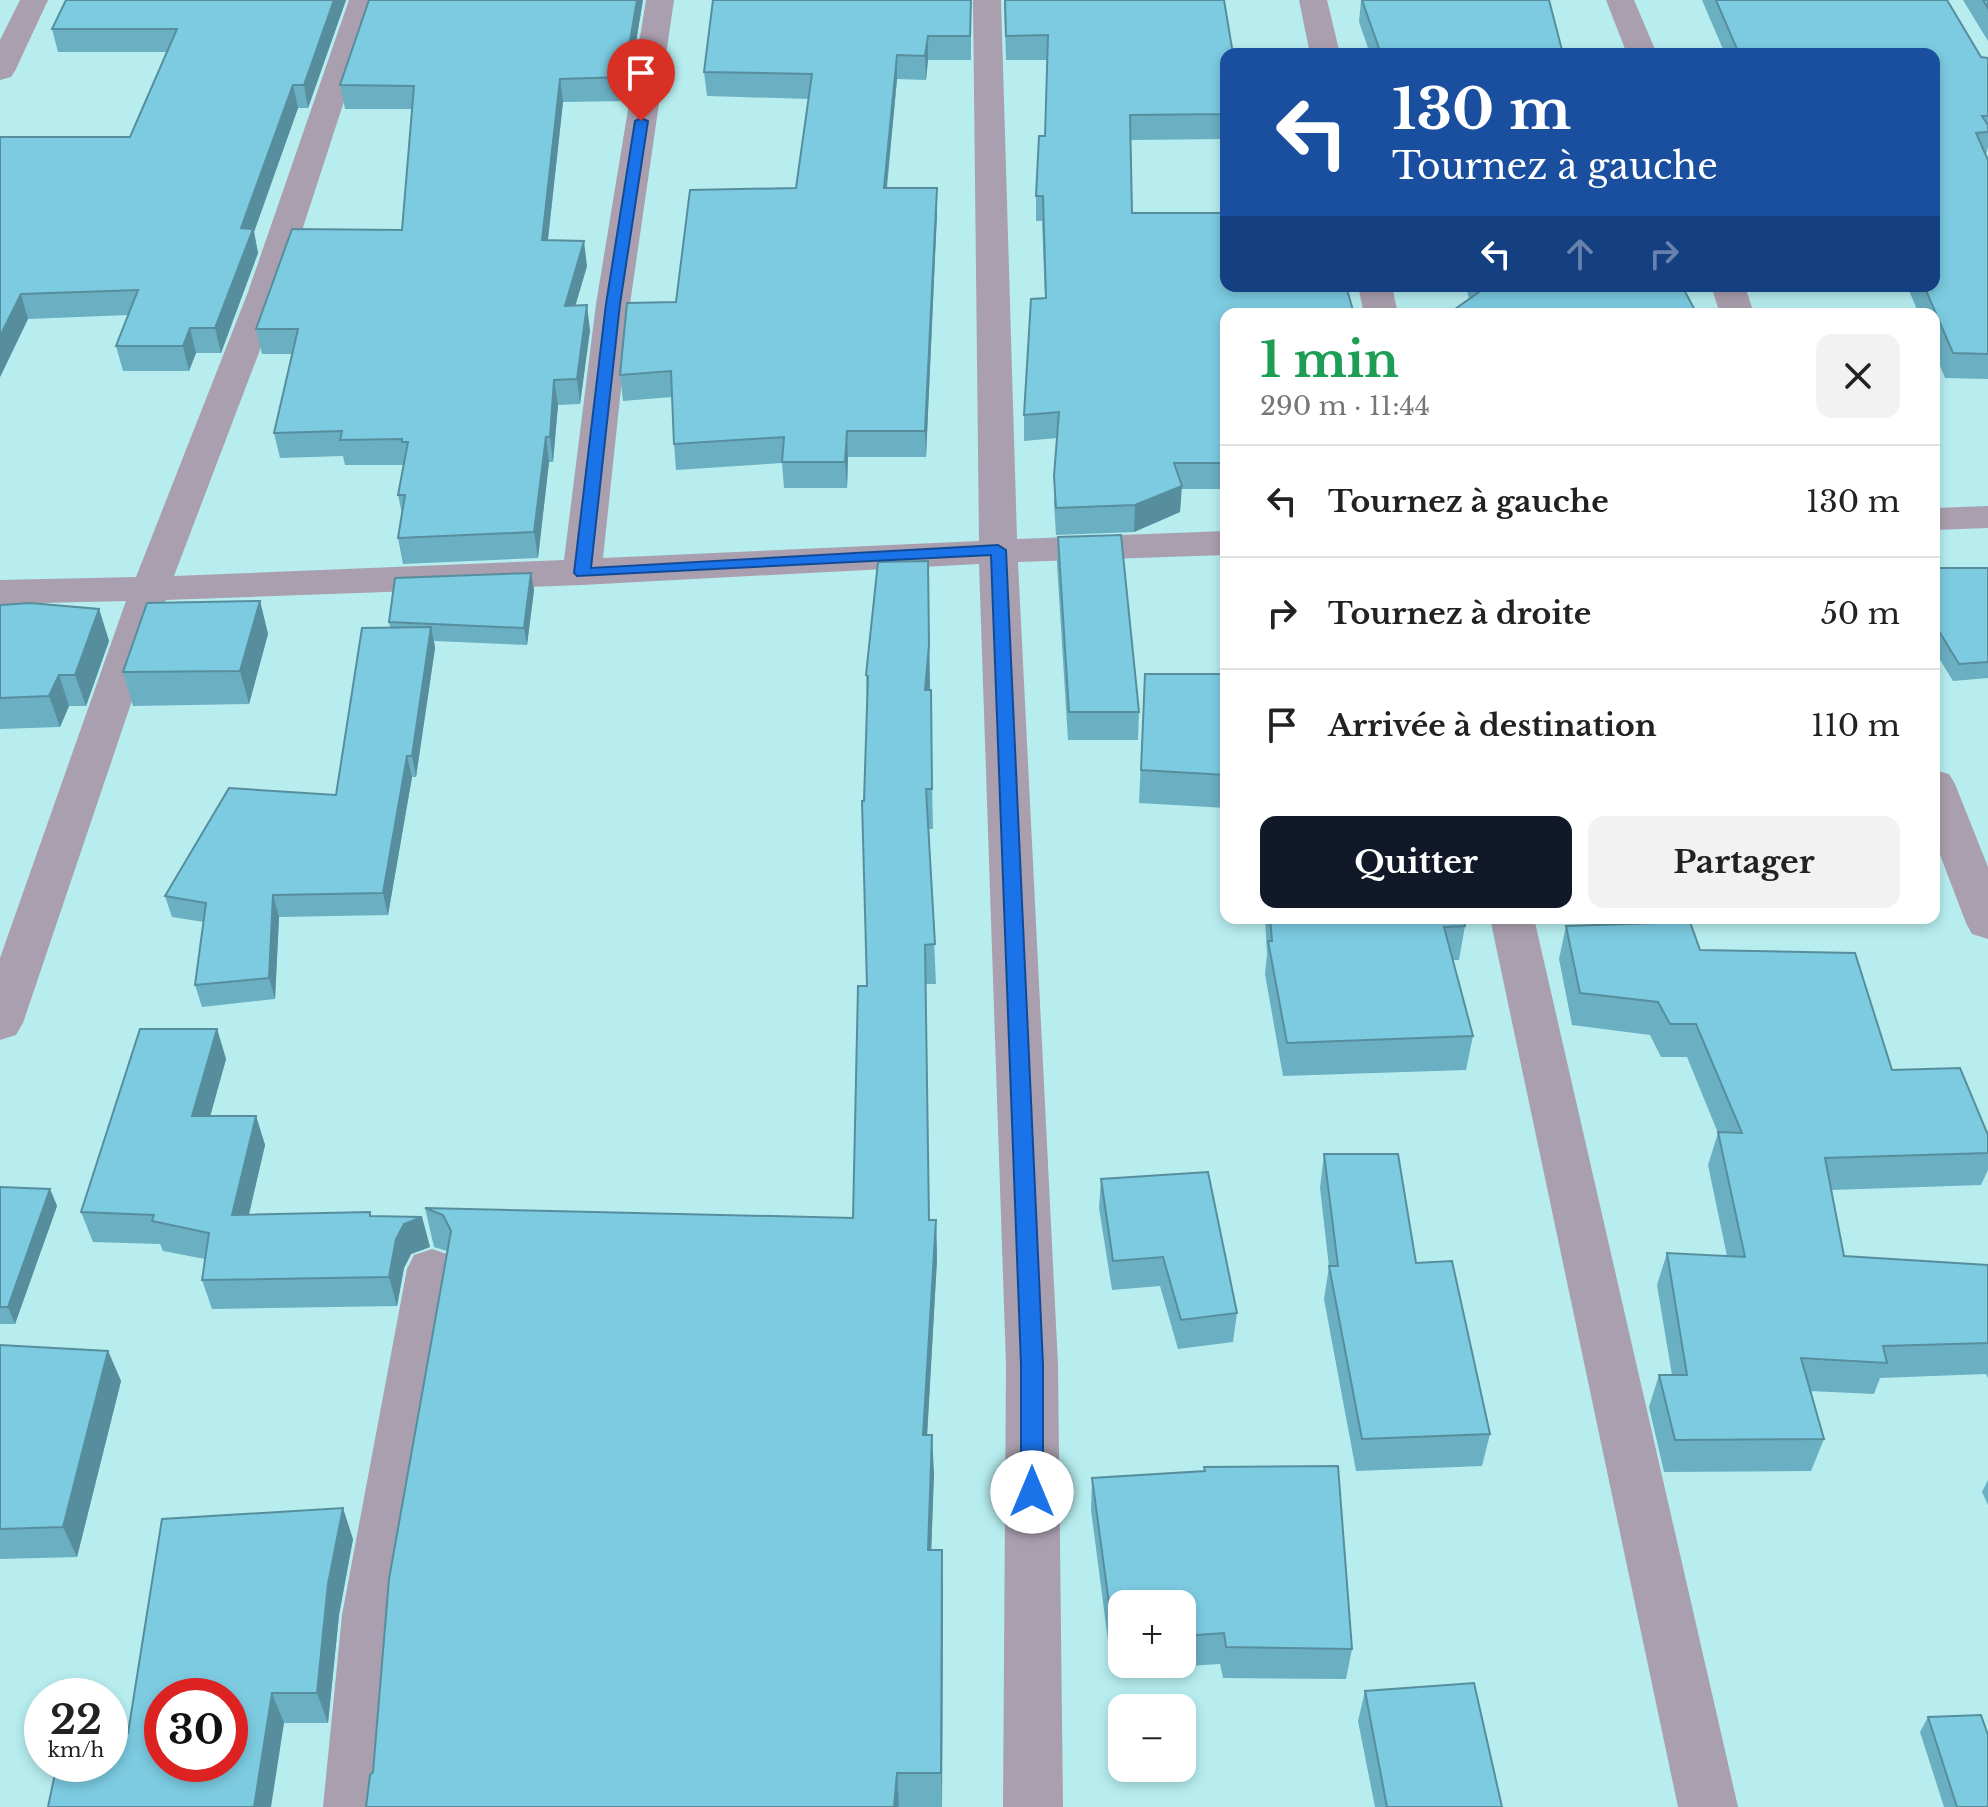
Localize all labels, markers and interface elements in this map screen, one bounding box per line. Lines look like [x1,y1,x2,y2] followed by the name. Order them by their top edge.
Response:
[607,39,675,121] pin
[619,51,663,95] icon: arrive
[1392,75,1571,144] text: 130 m
[1260,80,1364,184] icon: left
[1392,144,1718,189] text: Tournez à gauche
[1474,232,1518,276] icon: left
[1558,232,1602,276] icon: ahead
[1642,232,1686,276] icon: right
[1260,330,1399,390] text: 1 min
[1816,334,1900,418] button: close
[1260,390,1430,422] text: 290 m · 11:44
[1260,479,1304,523] icon: left
[1328,483,1609,520] text: Tournez à gauche
[1806,483,1900,520] text: 130 m
[1260,591,1304,635] icon: right
[1328,595,1591,632] text: Tournez à droite
[1821,595,1900,632] text: 50 m
[1260,703,1304,747] icon: arrive
[1328,707,1657,744] text: Arrivée à destination
[1811,707,1900,744] text: 110 m
[1260,816,1572,908] button: Quitter
[1588,816,1900,908] button: Partager
[990,1450,1074,1534] position arrow
[1108,1590,1196,1782] map controls
[1108,1590,1196,1678] button: +
[144,1678,248,1782] speed limit sign: 30
[1108,1694,1196,1782] button: −
[50,1695,102,1745] text: 22
[48,1738,104,1762] text: km/h

